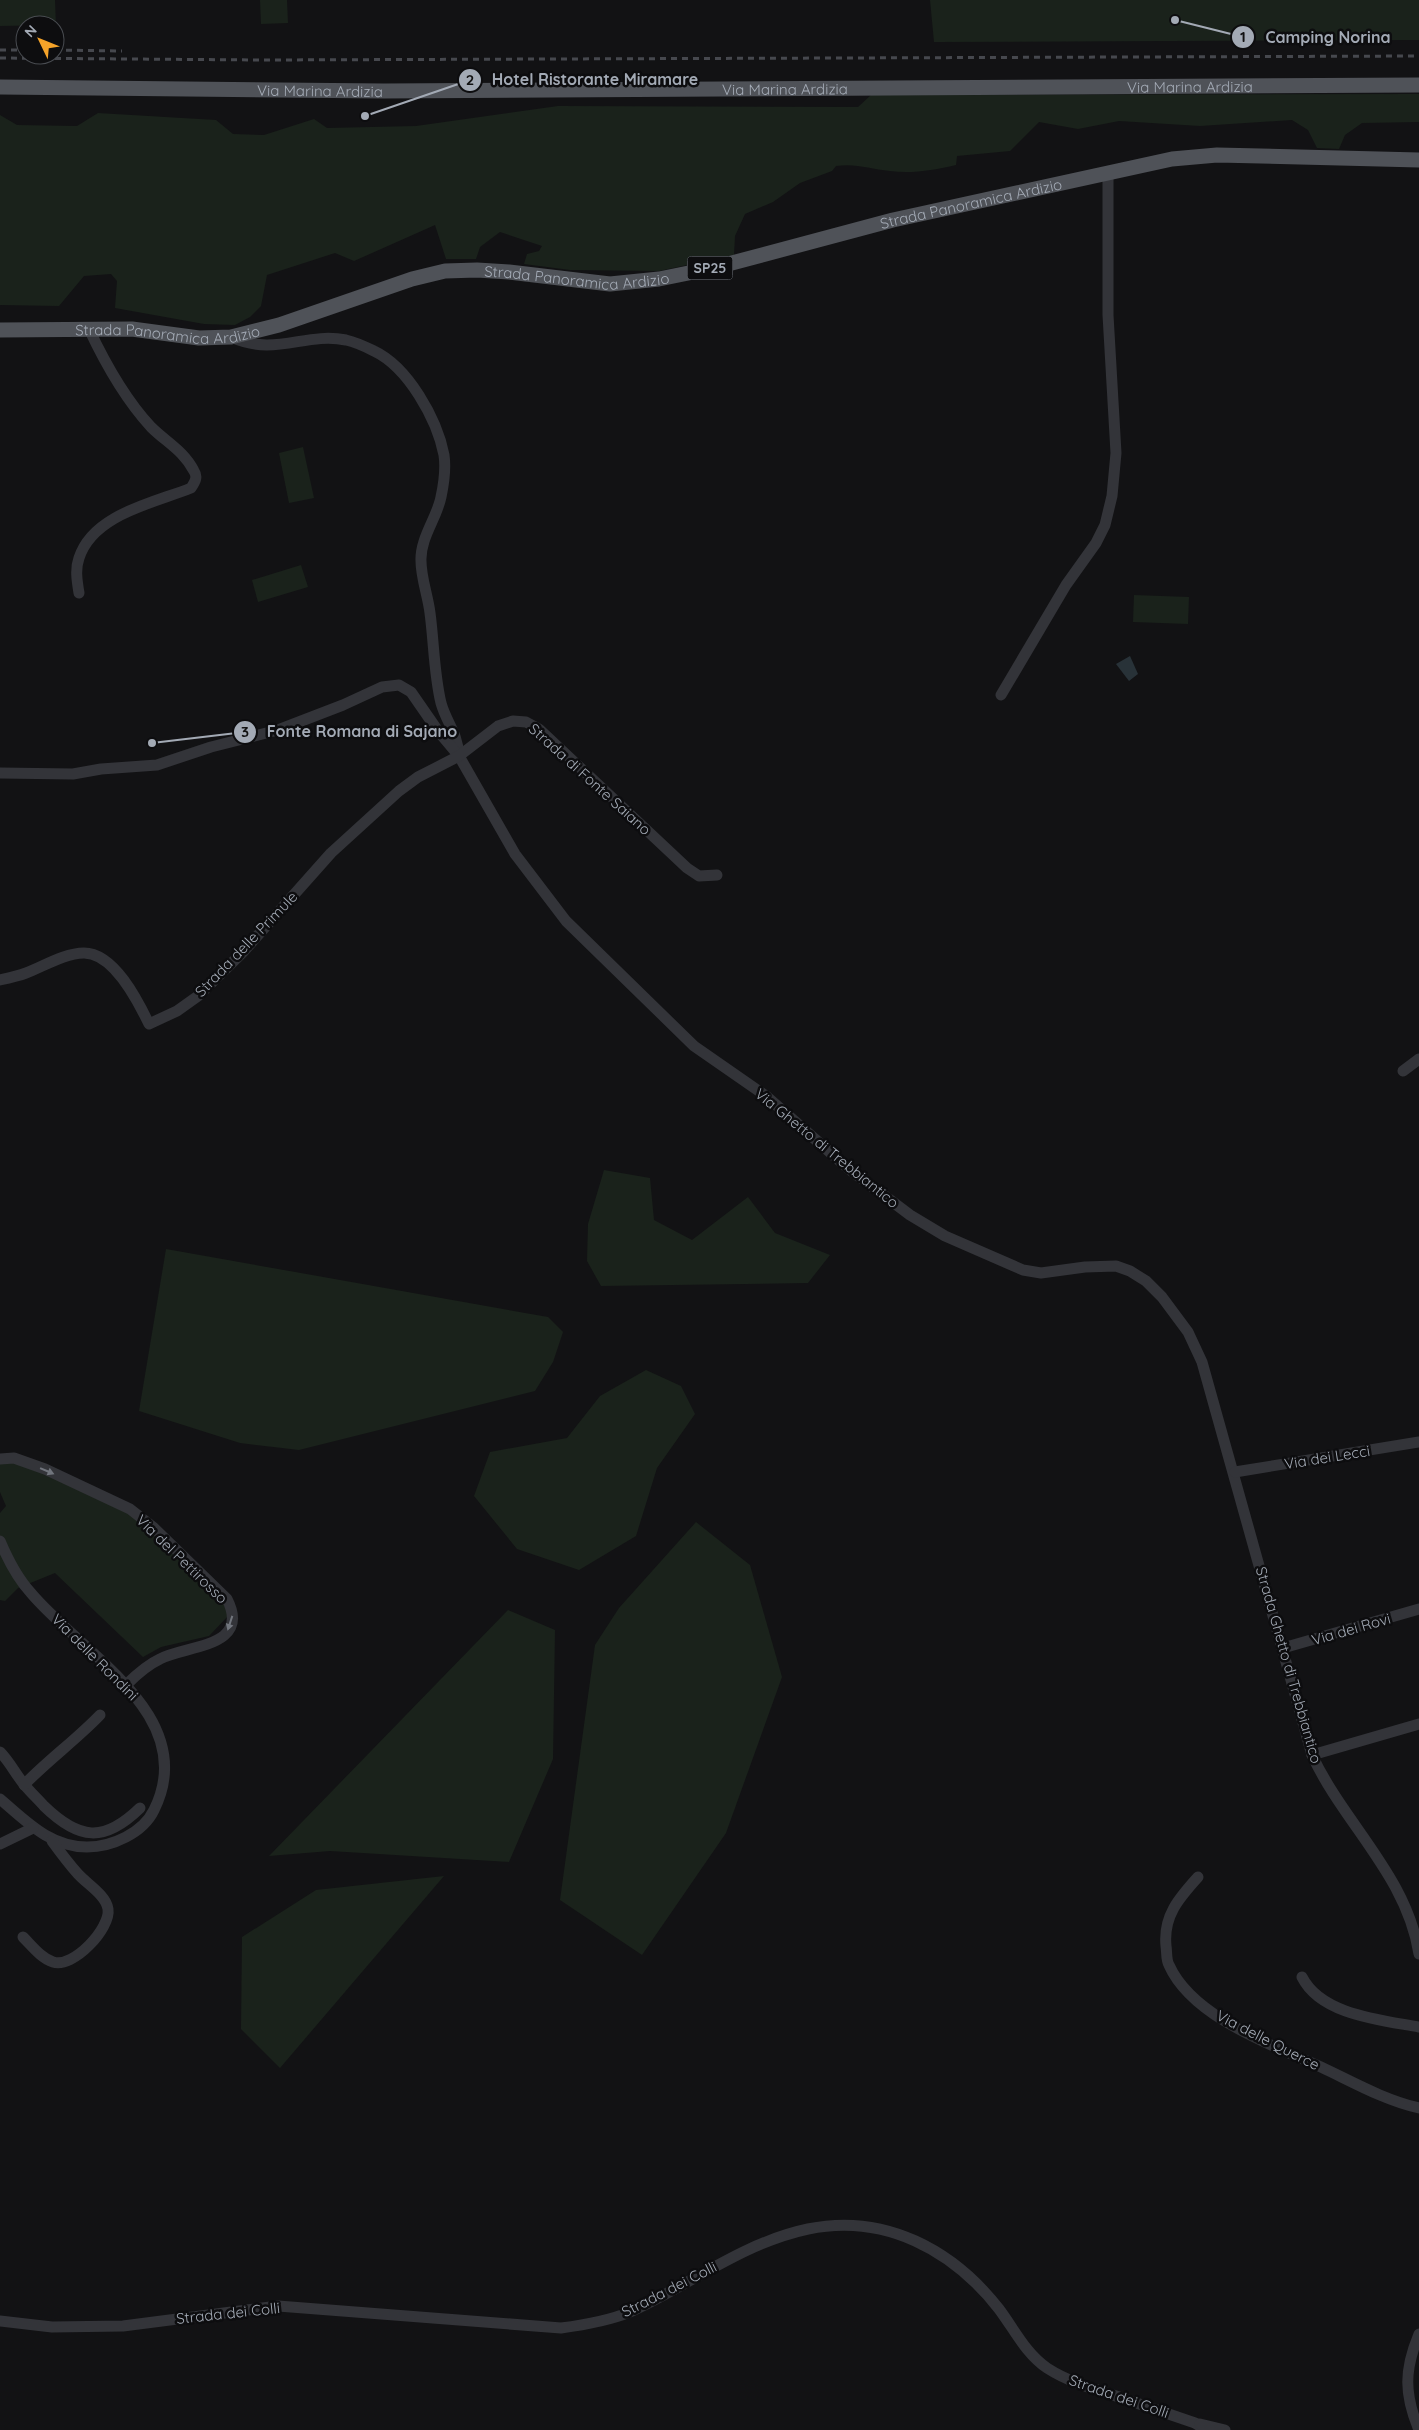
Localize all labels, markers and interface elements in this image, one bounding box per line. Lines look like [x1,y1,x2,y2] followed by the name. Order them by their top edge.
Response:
[15,15,65,65] north arrow
[20,21,41,41] text: N
[1230,22,1400,53] callout: Camping Norina
[1240,27,1246,46] text: 1
[1266,27,1390,47] text: Camping Norina
[457,64,709,95] callout: Hotel Ristorante Miramare
[492,69,698,89] text: Hotel Ristorante Miramare
[466,70,474,89] text: 2
[1127,76,1253,96] street label: Via Marina Ardizia
[722,79,848,99] street label: Via Marina Ardizia
[257,80,383,100] street label: Via Marina Ardizia
[878,174,1064,233] street label: Strada Panoramica Ardizio
[688,256,732,280] road number: SP25
[484,261,671,294] street label: Strada Panoramica Ardizio
[75,319,262,348] street label: Strada Panoramica Ardizio
[232,716,467,747] callout: Fonte Romana di Sajano
[525,719,655,839] street label: Strada di Fonte Saiano
[267,721,457,741] text: Fonte Romana di Sajano
[241,722,249,741] text: 3
[191,887,301,1001] street label: Strada delle Primule
[751,1084,903,1212] street label: Via Ghetto di Trebbiantico
[1283,1441,1371,1473] street label: Via dei Lecci
[39,1467,54,1475] one-way arrow
[132,1511,232,1607] street label: Via del Pettirosso
[1252,1564,1326,1766] street label: Strada Ghetto di Trebbiantico
[1309,1609,1393,1649] street label: Via dei Rovi
[48,1610,142,1704] street label: Via delle Rondini
[226,1615,233,1630] one-way arrow
[1213,2006,1323,2074] street label: Via delle Querce
[618,2257,720,2321] street label: Strada dei Colli
[175,2298,281,2328] street label: Strada dei Colli
[1067,2370,1171,2422] street label: Strada dei Colli

